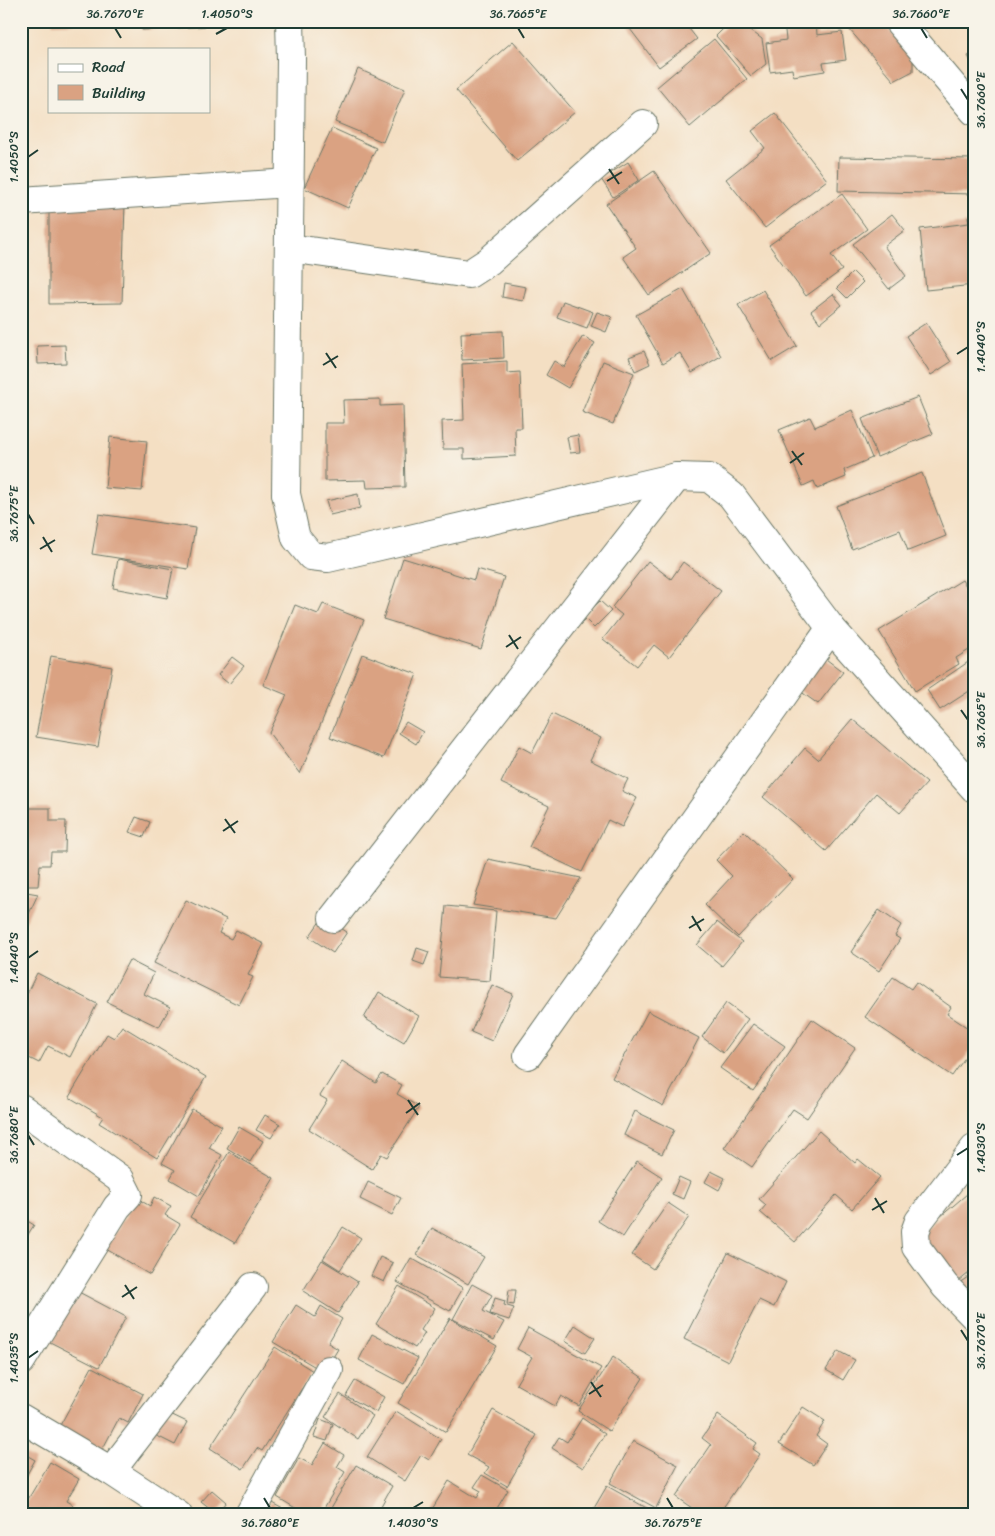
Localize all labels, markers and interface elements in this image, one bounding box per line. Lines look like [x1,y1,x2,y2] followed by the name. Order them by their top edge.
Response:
[87,3,145,25] text: 36.7670°E
[201,3,253,25] text: 1.4050°S
[490,3,548,25] text: 36.7665°E
[893,3,951,25] text: 36.7660°E
[48,48,210,112] legend
[92,54,125,80] text: Road
[970,70,992,128] text: 36.7660°E
[92,80,146,106] text: Building
[3,131,25,183] text: 1.4050°S
[970,321,992,373] text: 1.4040°S
[3,484,25,542] text: 36.7675°E
[970,690,992,748] text: 36.7665°E
[3,932,25,984] text: 1.4040°S
[3,1105,25,1164] text: 36.7680°E
[970,1122,992,1173] text: 1.4030°S
[970,1311,992,1369] text: 36.7670°E
[3,1332,25,1383] text: 1.4035°S
[241,1512,300,1534] text: 36.7680°E
[388,1512,439,1534] text: 1.4030°S
[645,1512,703,1534] text: 36.7675°E

